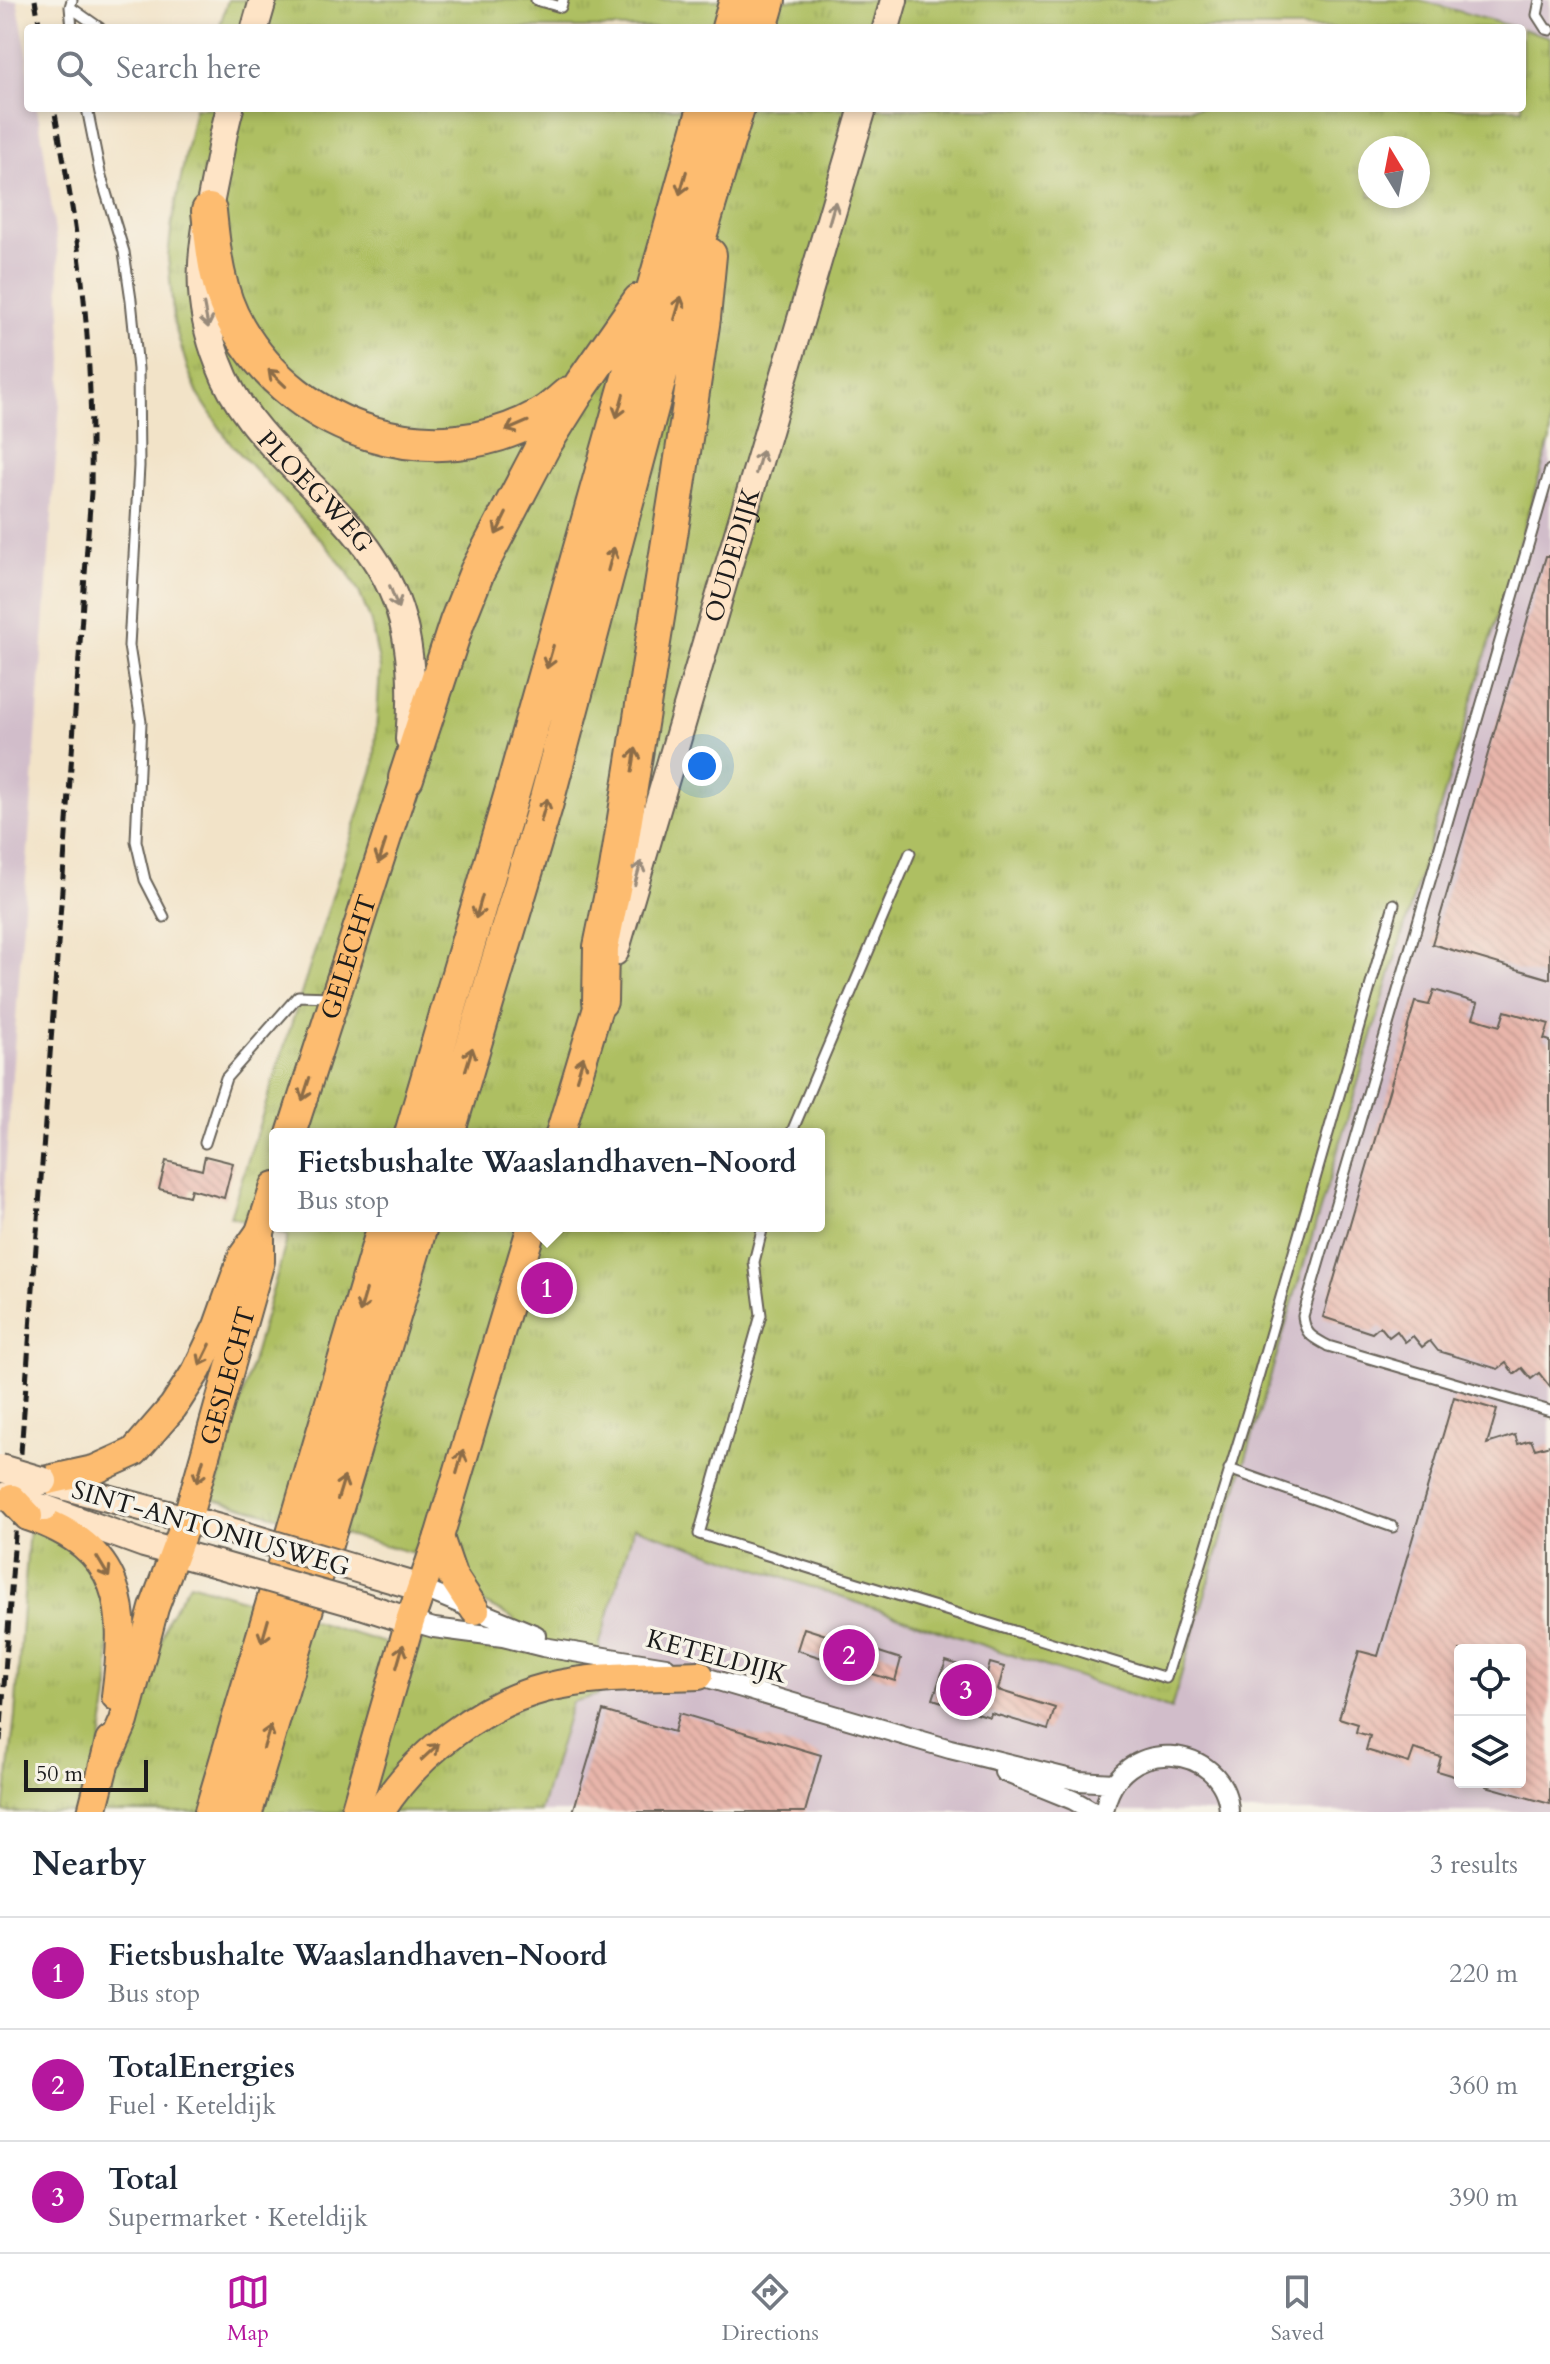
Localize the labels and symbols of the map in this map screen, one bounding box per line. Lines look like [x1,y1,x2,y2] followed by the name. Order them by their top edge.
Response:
[1358,136,1430,208] north arrow
[675,169,690,195] one-way arrow
[825,200,840,226] one-way arrow
[671,295,686,321] one-way arrow
[199,302,214,328] one-way arrow
[267,369,287,388] one-way arrow
[612,393,627,419] one-way arrow
[505,420,530,435] one-way arrow
[249,423,381,560] street label: PLOEGWEG
[753,450,767,475] one-way arrow
[696,483,769,627] street label: OUDEDIJK
[493,511,508,535] one-way arrow
[604,546,619,572] one-way arrow
[388,584,402,609] one-way arrow
[542,643,557,669] one-way arrow
[682,746,722,786] your location
[627,748,642,773] one-way arrow
[537,798,552,824] one-way arrow
[373,840,388,865] one-way arrow
[631,860,646,886] one-way arrow
[312,890,385,1024] street label: GELECHT
[471,893,486,919] one-way arrow
[462,1047,477,1073] one-way arrow
[573,1055,588,1081] one-way arrow
[297,1077,312,1102] one-way arrow
[521,1258,573,1318] pin: 1
[354,1287,369,1313] one-way arrow
[192,1303,264,1449] street label: GESLECHT
[197,1343,212,1367] one-way arrow
[454,1449,469,1475] one-way arrow
[192,1457,207,1483] one-way arrow
[68,1472,354,1585] street label: SINT-ANTONIUSWEG
[334,1476,349,1502] one-way arrow
[95,1555,111,1578] one-way arrow
[257,1617,272,1643] one-way arrow
[643,1621,792,1692] street label: KETELDIJK
[823,1625,875,1685] pin: 2
[393,1644,408,1670] one-way arrow
[940,1660,992,1720] pin: 3
[260,1725,275,1751] one-way arrow
[419,1744,439,1762] one-way arrow
[24,1756,148,1792] scale bar

